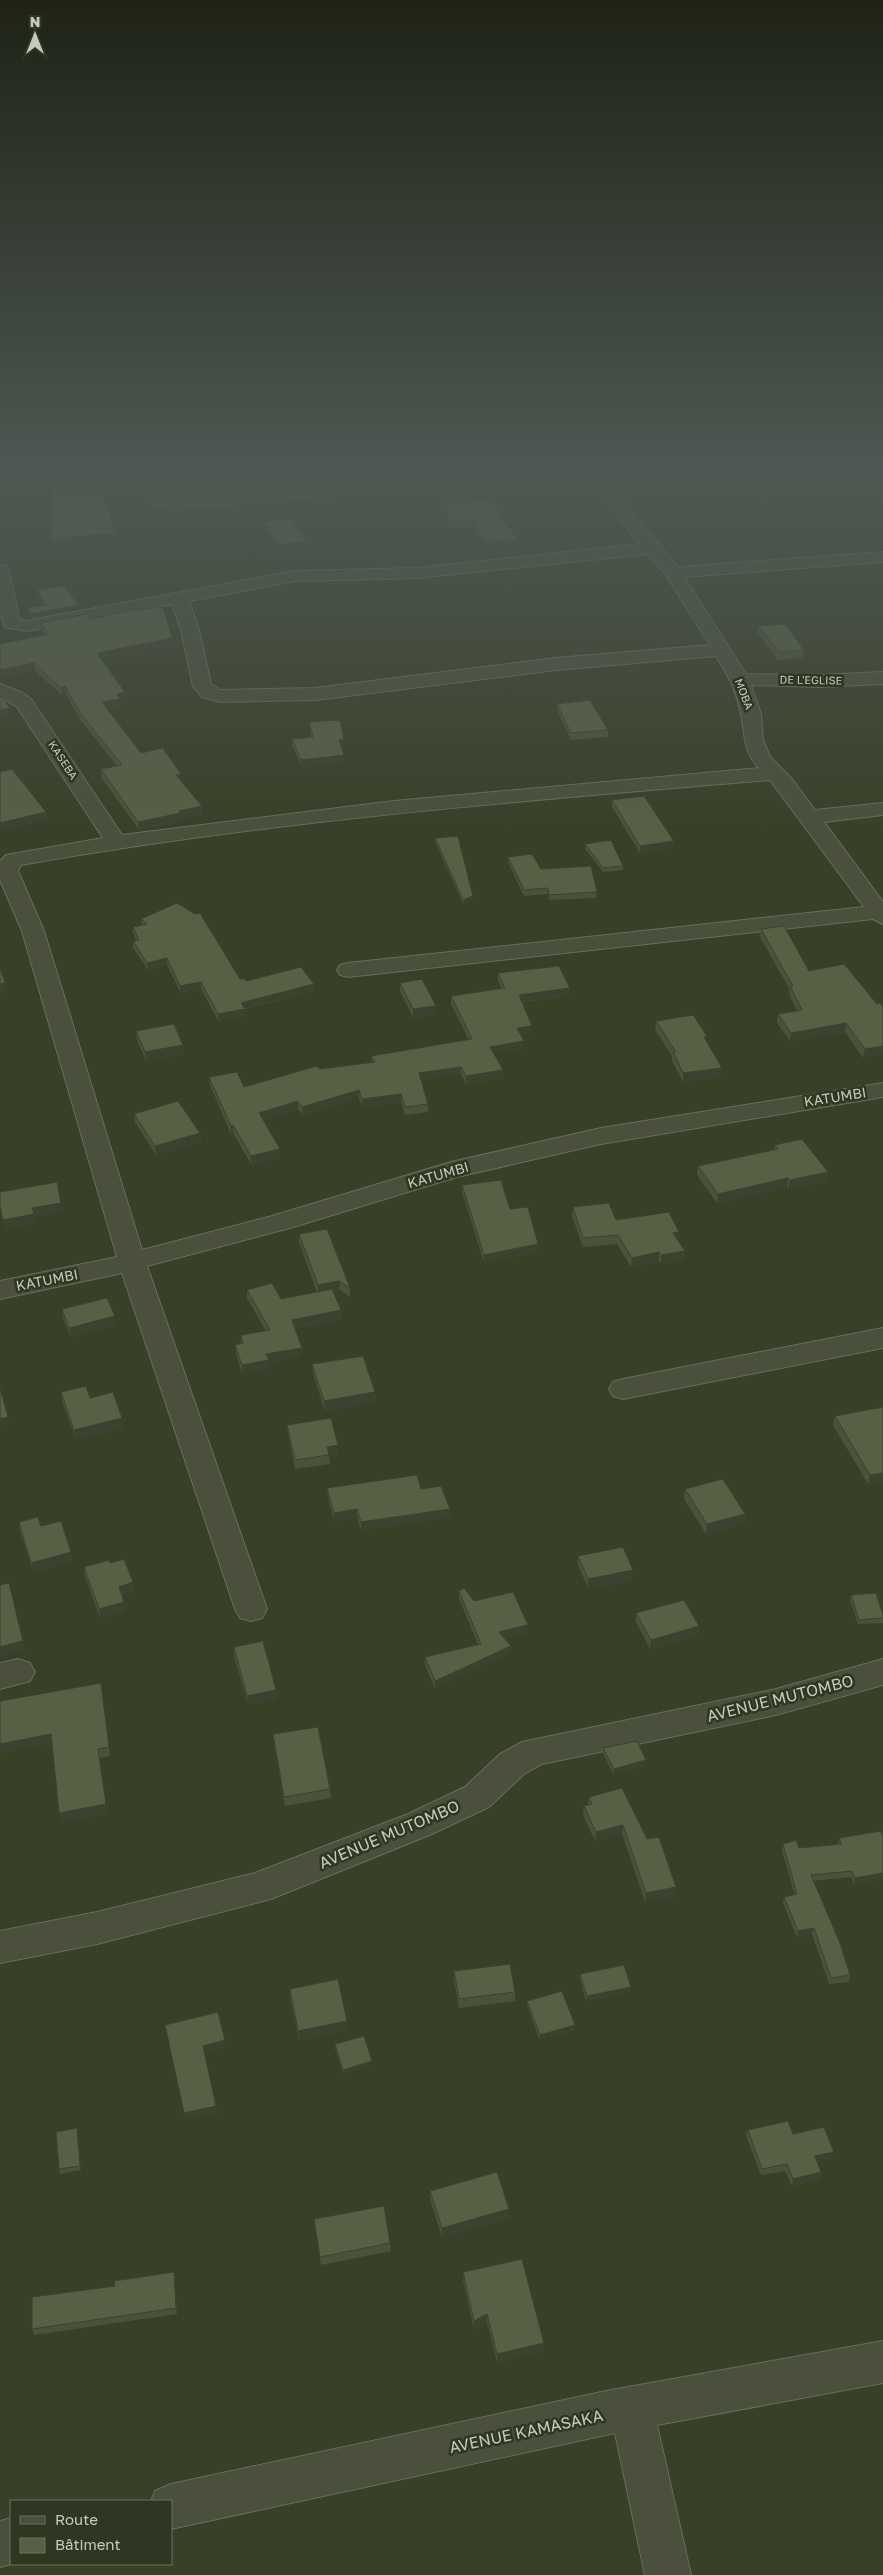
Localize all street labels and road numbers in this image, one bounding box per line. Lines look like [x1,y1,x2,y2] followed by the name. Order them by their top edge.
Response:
[780,672,843,687] street label: DE L'EGLISE
[733,676,757,712] street label: MOBA
[46,738,81,782] street label: KASEBA
[803,1083,867,1110] street label: KATUMBI
[405,1158,470,1191] street label: KATUMBI
[14,1265,79,1294] street label: KATUMBI
[705,1670,855,1726] street label: AVENUE MUTOMBO
[316,1795,462,1873] street label: AVENUE MUTOMBO
[447,2405,605,2457] street label: AVENUE KAMASAKA

